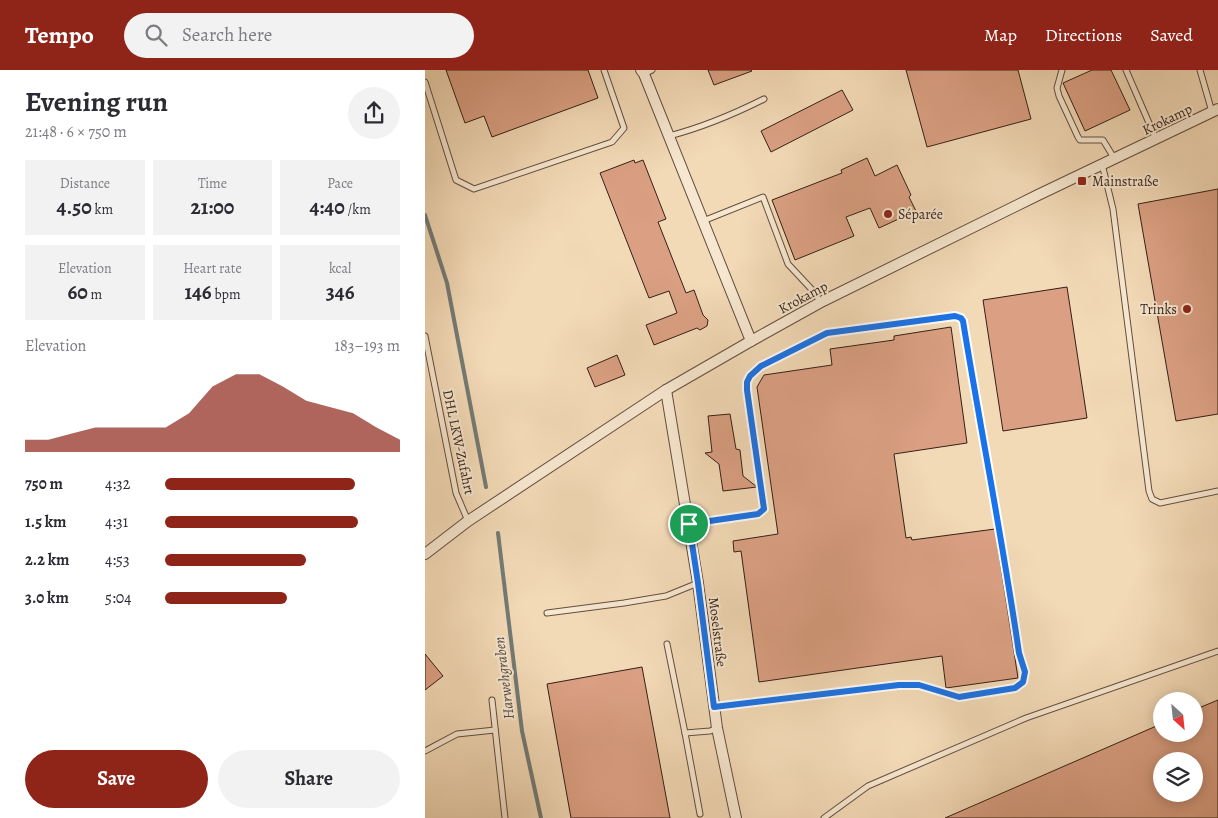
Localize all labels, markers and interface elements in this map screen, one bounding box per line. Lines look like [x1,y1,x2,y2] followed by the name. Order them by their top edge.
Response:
[124,13,474,58] search box
[25,19,94,51] text: Tempo
[142,21,170,49] icon: search
[182,22,272,48] text: Search here
[984,23,1017,47] text: Map
[1045,23,1122,47] text: Directions
[1150,23,1193,47] text: Saved
[25,83,168,121] text: Evening run
[348,87,400,139] button: share
[1139,99,1195,140] street label: Krokamp
[25,121,127,143] text: 21:48 · 6 × 750 m
[1092,172,1158,191] place label: Mainstraße
[60,174,110,193] text: Distance
[198,174,227,193] text: Time
[327,174,353,193] text: Pace
[1076,175,1088,187] marker: Mainstraße
[57,193,92,221] text: 4.50
[191,193,234,221] text: 21:00
[310,193,345,221] text: 4:40
[92,200,113,219] text: km
[345,200,371,219] text: /km
[898,205,943,224] place label: Séparée
[882,208,894,220] marker: Séparée
[58,259,112,278] text: Elevation
[183,259,242,278] text: Heart rate
[329,259,351,278] text: kcal
[775,277,831,318] street label: Krokamp
[67,278,88,306] text: 60
[184,278,212,306] text: 146
[326,278,355,306] text: 346
[88,285,102,304] text: m
[212,285,241,304] text: bpm
[1140,300,1177,319] place label: Trinks
[1181,303,1193,315] marker: Trinks
[25,335,86,357] text: Elevation
[334,335,400,357] text: 183–193 m
[438,388,479,497] street label: DHL LKW-Zufahrt
[25,473,63,495] text: 750 m
[105,473,130,495] text: 4:32
[668,503,710,545] pin
[675,510,703,538] icon: arrive
[25,511,66,533] text: 1.5 km
[105,511,128,533] text: 4:31
[25,549,69,571] text: 2.2 km
[105,549,130,571] text: 4:53
[25,587,69,609] text: 3.0 km
[105,587,131,609] text: 5:04
[704,596,731,668] street label: Moselstraße
[489,635,519,721] water label: Harwehgraben
[1153,692,1203,742] north arrow
[1153,692,1203,802] map controls
[25,750,208,808] button: Save
[218,750,400,808] button: Share
[1153,752,1203,802] button: layers

